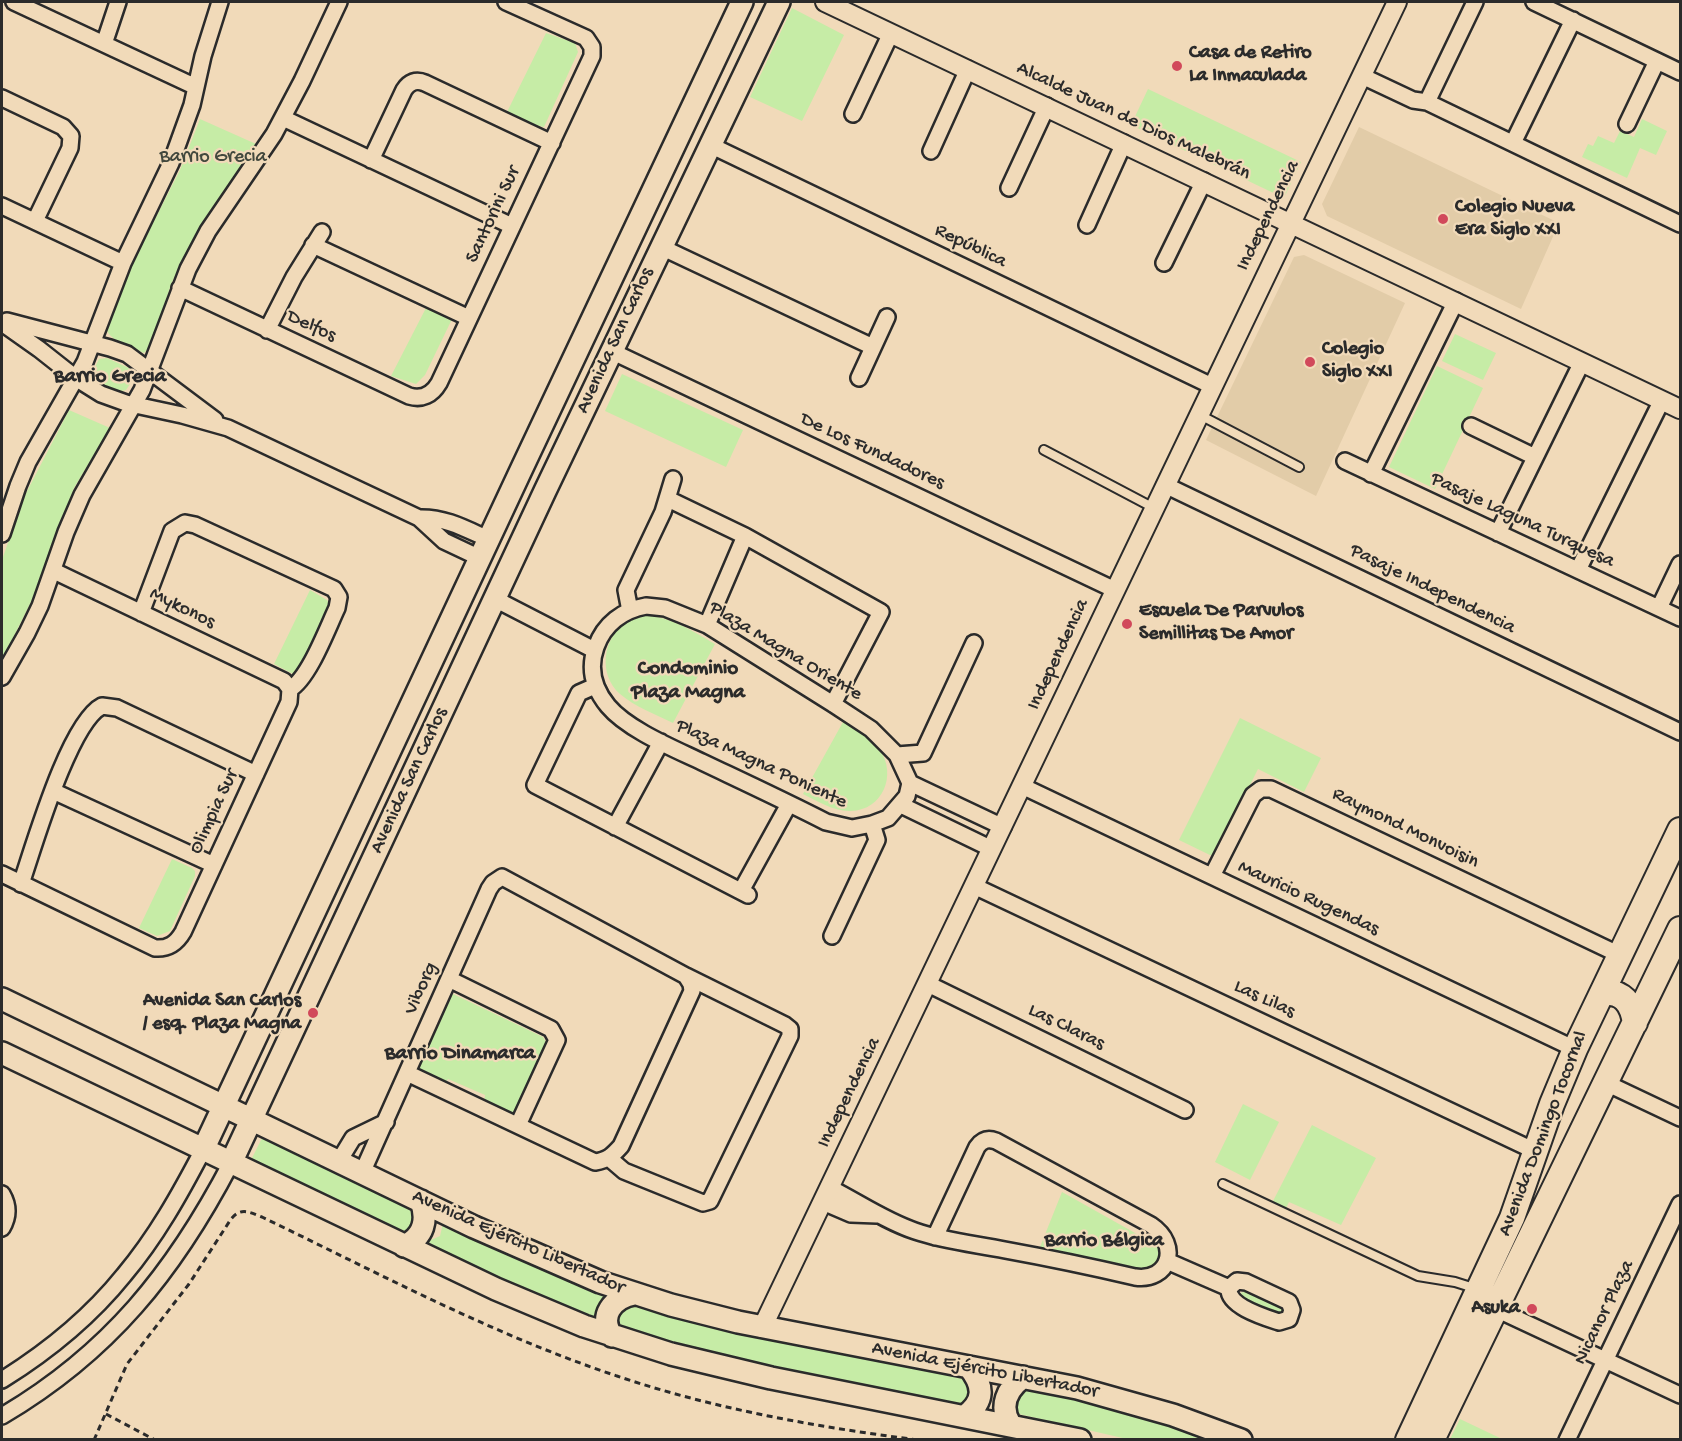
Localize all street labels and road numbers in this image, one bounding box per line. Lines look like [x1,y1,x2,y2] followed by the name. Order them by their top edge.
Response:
[1012,57,1254,187] street label: Alcalde Juan de Dios Malebrán
[1232,157,1306,275] street label: Independencia
[461,163,527,267] street label: Santorini Sur
[930,219,1010,275] street label: República
[572,264,660,418] street label: Avenida San Carlos
[283,305,339,349] street label: Delfos
[796,408,948,496] street label: De Los Fundadores
[1426,468,1618,574] street label: Pasaje Laguna Turquesa
[1345,539,1519,641] street label: Pasaje Independencia
[145,583,219,635] street label: Mykonos
[1023,596,1095,714] street label: Independencia
[704,597,866,707] street label: Plaza Magna Oriente
[366,704,454,858] street label: Avenida San Carlos
[671,715,851,815] street label: Plaza Magna Poniente
[185,766,245,858] street label: Olimpia Sur
[1328,783,1482,875] street label: Raymond Monvoisin
[1233,856,1383,942] street label: Mauricio Rugendas
[400,959,444,1019] street label: Viborg
[1229,975,1299,1025] street label: Las Lilas
[1024,999,1108,1057] street label: Las Claras
[1494,1028,1594,1240] street label: Avenida Domingo Tocornal
[813,1034,887,1152] street label: Independencia
[408,1185,628,1301] street label: Avenida Ejército Libertador
[1569,1257,1641,1369] street label: Nicanor Plaza
[870,1337,1100,1405] street label: Avenida Ejército Libertador

